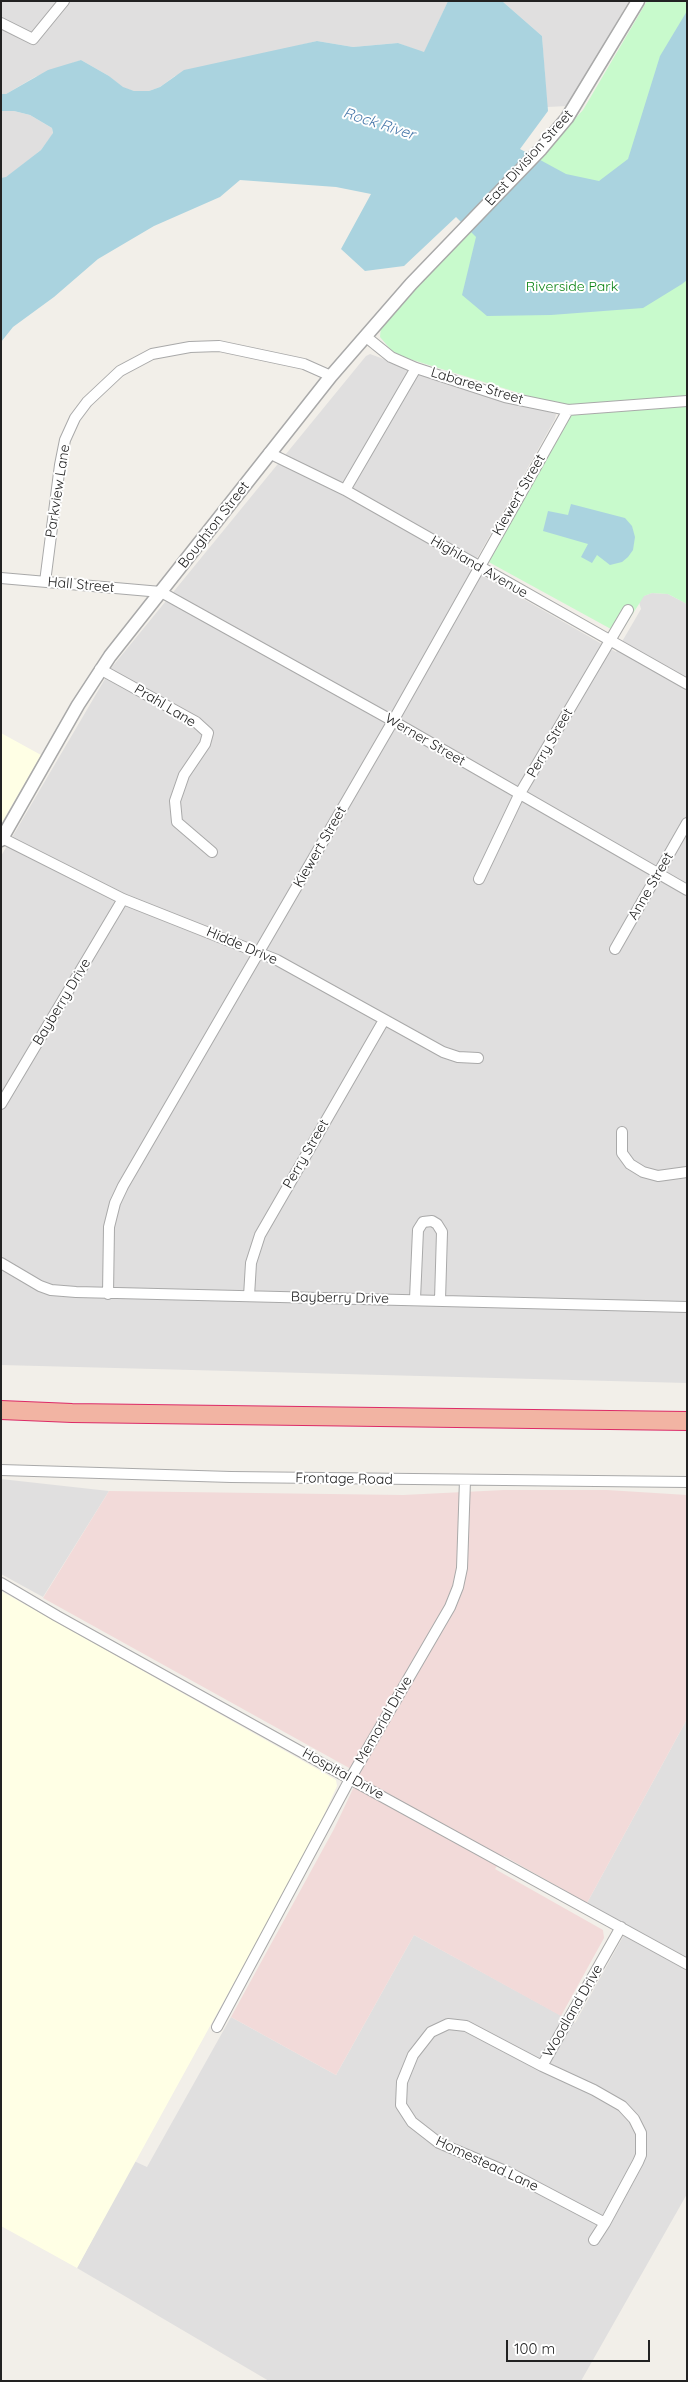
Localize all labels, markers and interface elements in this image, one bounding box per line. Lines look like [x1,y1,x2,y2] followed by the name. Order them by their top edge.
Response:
[341,104,417,144] water label: Rock River
[482,107,576,209] street label: East Division Street
[526,279,618,295] park label: Riverside Park
[429,364,525,408] street label: Labaree Street
[42,443,74,539] street label: Parkview Lane
[489,451,549,539] street label: Kiewert Street
[175,478,253,572] street label: Boughton Street
[427,532,531,602] street label: Highland Avenue
[47,574,115,596] street label: Hall Street
[131,681,199,731] street label: Prahl Lane
[523,705,577,781] street label: Perry Street
[382,710,468,770] street label: Werner Street
[290,803,350,891] street label: Kiewert Street
[625,849,677,923] street label: Anne Street
[204,924,280,968] street label: Hidde Drive
[30,956,94,1048] street label: Bayberry Drive
[279,1116,333,1192] street label: Perry Street
[291,1289,389,1307] street label: Bayberry Drive
[295,1470,393,1488] street label: Frontage Road
[352,1673,416,1767] street label: Memorial Drive
[299,1745,387,1803] street label: Hospital Drive
[540,1962,606,2060] street label: Woodland Drive
[433,2133,541,2195] street label: Homestead Lane
[508,2330,652,2362] scale bar
[514,2339,555,2358] text: 100 m

